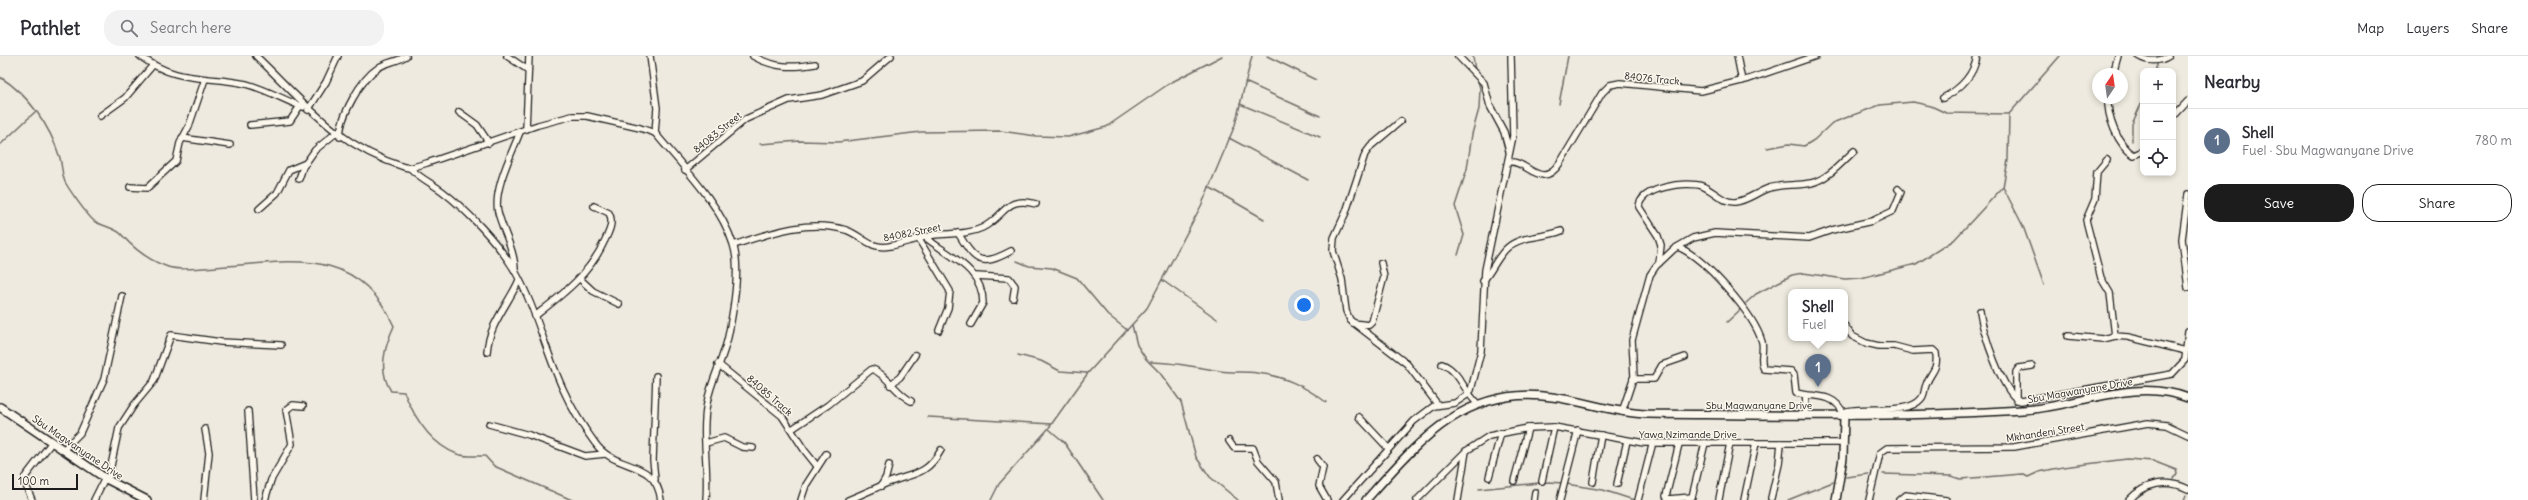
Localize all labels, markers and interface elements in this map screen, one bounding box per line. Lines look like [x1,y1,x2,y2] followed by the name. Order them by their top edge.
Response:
[104,10,384,46] search box
[20,16,80,40] text: Pathlet
[118,17,140,39] icon: search
[150,18,231,37] text: Search here
[2357,19,2384,37] text: Map
[2406,19,2449,37] text: Layers
[2471,19,2508,37] text: Share
[2092,68,2128,104] north arrow
[2140,68,2176,176] map controls
[2140,68,2176,104] button: +
[1624,69,1680,88] street label: 84076 Track
[2204,71,2260,93] text: Nearby
[2140,104,2176,140] button: −
[690,108,745,156] street label: 84083 Street
[2242,123,2274,142] text: Shell
[2214,132,2220,149] text: 1
[2475,132,2512,149] text: 780 m
[2140,140,2176,176] button: locate
[2242,142,2414,159] text: Fuel · Sbu Magwanyane Drive
[2204,184,2354,222] button: Save
[2362,184,2512,222] button: Share
[882,220,943,244] street label: 84082 Street
[1788,289,1848,341] popup
[1294,295,1314,315] your location
[1802,297,1834,316] text: Shell
[1802,316,1826,333] text: Fuel
[1805,354,1831,387] pin: 1
[744,372,795,419] street label: 84085 Track
[2027,375,2134,406] street label: Sbu Magwanyane Drive
[1706,399,1812,412] street label: Sbu Magwanyane Drive
[30,412,126,483] street label: Sbu Magwanyane Drive
[2005,420,2086,445] street label: Mkhandeni Street
[1639,428,1737,441] street label: Yawa Nzimande Drive
[12,472,78,491] scale bar
[18,474,49,488] text: 100 m

